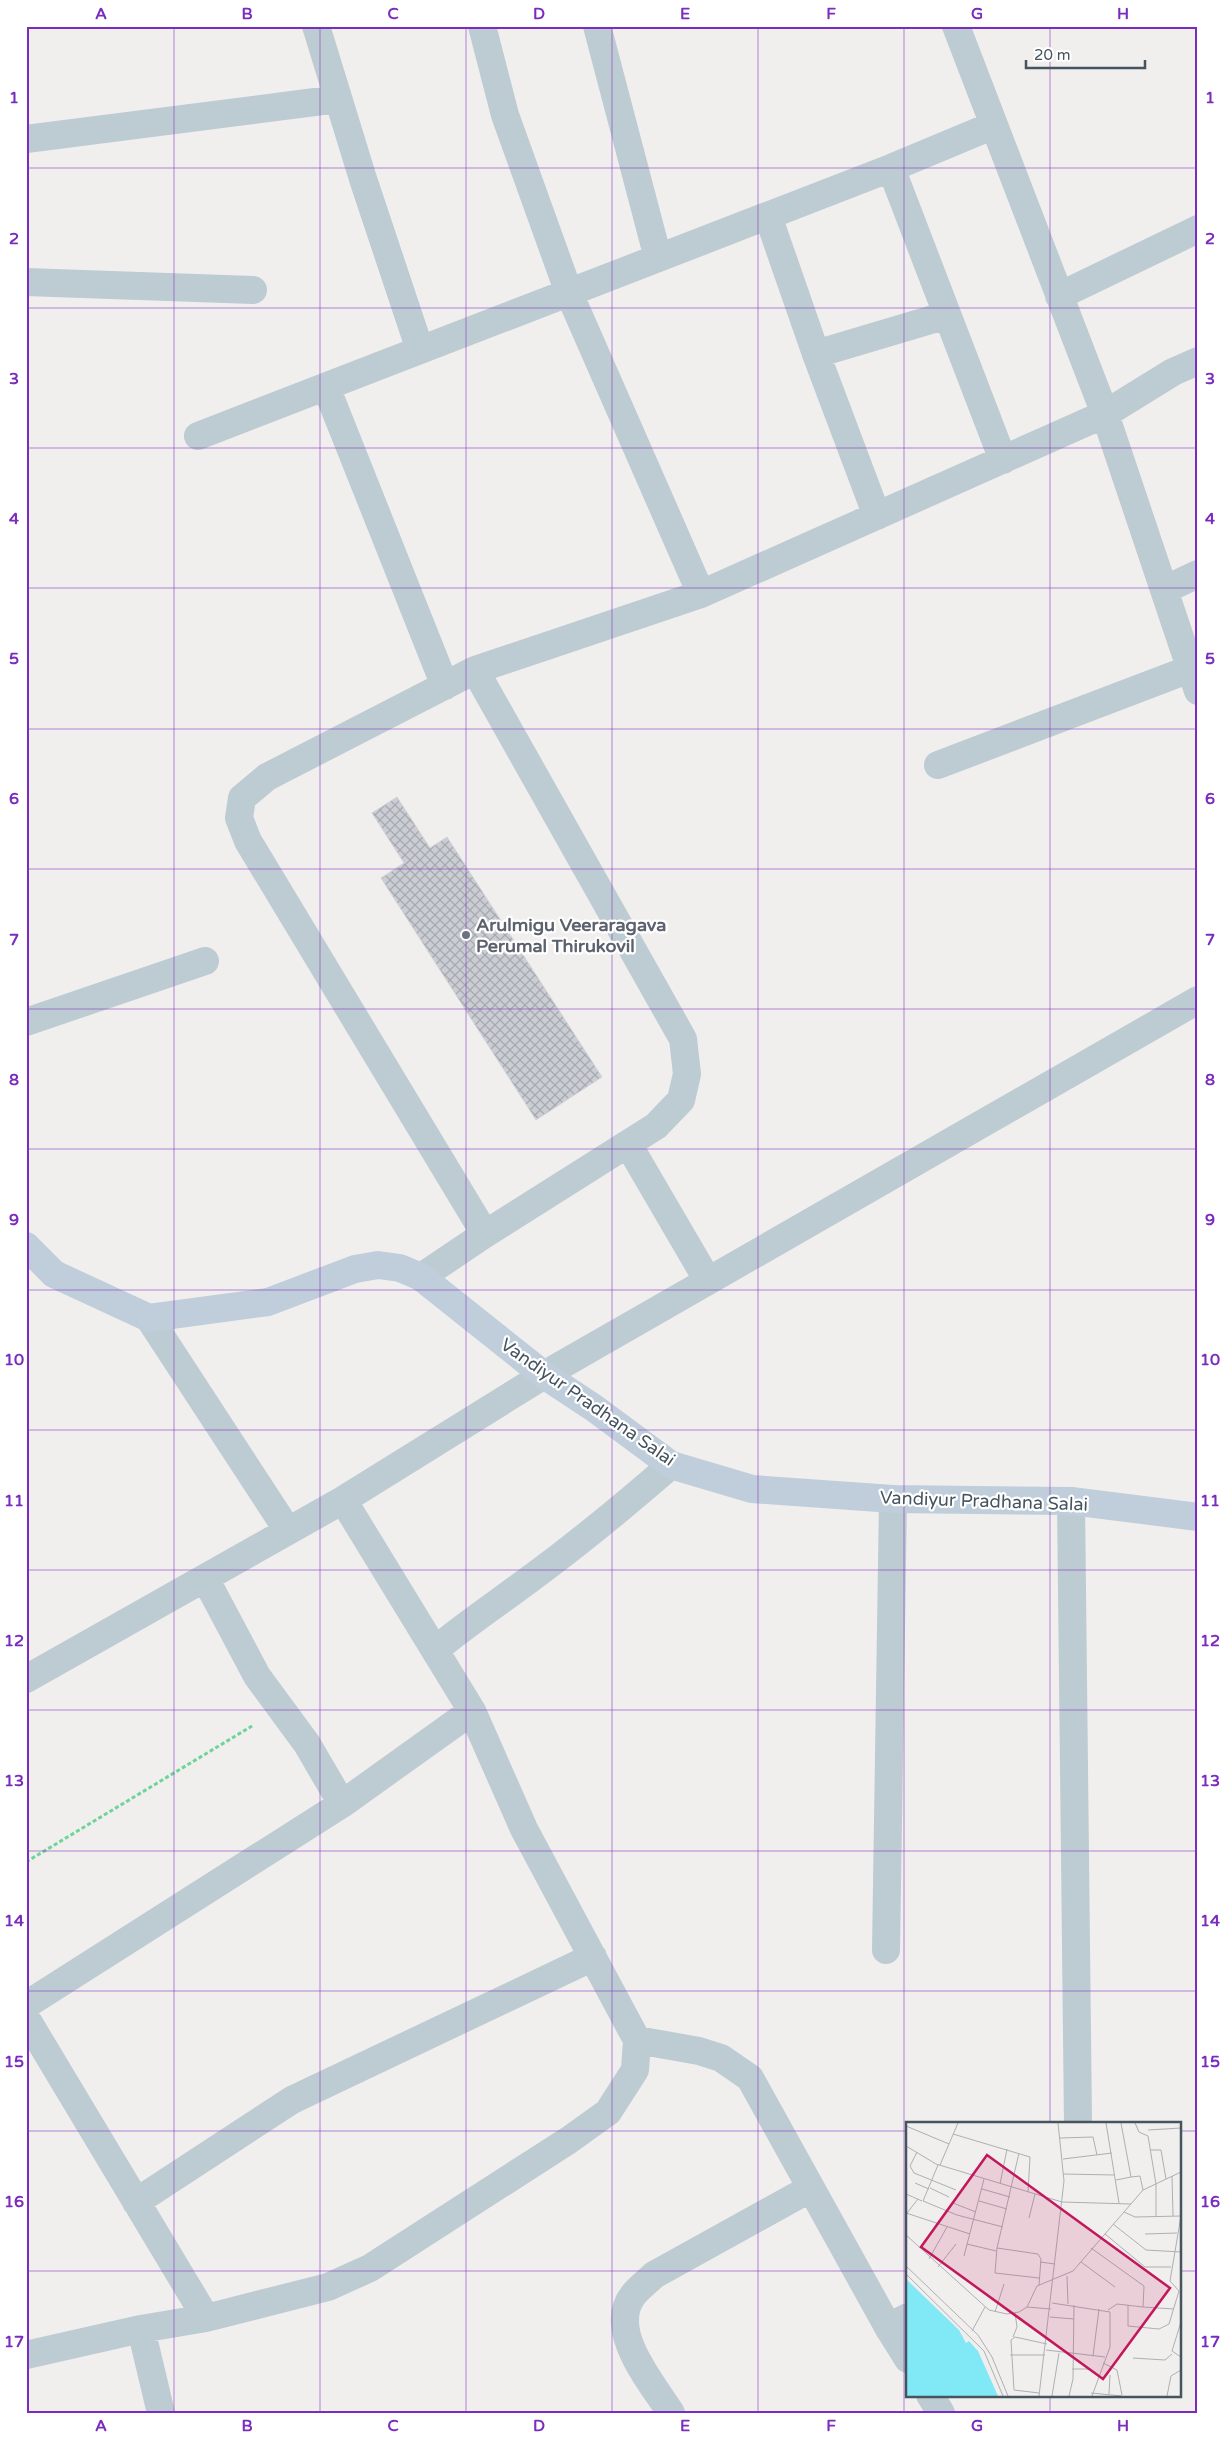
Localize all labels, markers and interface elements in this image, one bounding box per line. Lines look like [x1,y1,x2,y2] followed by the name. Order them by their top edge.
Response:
[95,4,107,24] text: A
[241,4,253,24] text: B
[387,4,399,24] text: C
[533,4,545,24] text: D
[680,4,690,24] text: E
[826,4,836,24] text: F
[971,4,983,24] text: G
[1117,4,1129,24] text: H
[1026,38,1145,70] scale bar
[1034,46,1071,64] text: 20 m
[9,88,19,108] text: 1
[1205,88,1215,108] text: 1
[9,229,19,249] text: 2
[1205,229,1215,249] text: 2
[9,369,19,389] text: 3
[1205,369,1215,389] text: 3
[9,509,19,529] text: 4
[1205,509,1215,529] text: 4
[9,649,19,669] text: 5
[1205,649,1215,669] text: 5
[9,789,19,809] text: 6
[1205,789,1215,809] text: 6
[476,914,666,957] place label: Arulmigu Veeraragava Perumal Thirukovil
[460,929,472,941] marker: Arulmigu Veeraragava Perumal Thirukovil
[9,930,19,950] text: 7
[1205,930,1215,950] text: 7
[9,1070,19,1090] text: 8
[1205,1070,1215,1090] text: 8
[9,1210,19,1230] text: 9
[1205,1210,1215,1230] text: 9
[496,1333,680,1471] street label: Vandiyur Pradhana Salai
[4,1350,24,1370] text: 10
[1200,1350,1220,1370] text: 10
[880,1486,1088,1516] street label: Vandiyur Pradhana Salai
[4,1491,24,1511] text: 11
[1200,1491,1220,1511] text: 11
[4,1631,24,1651] text: 12
[1200,1631,1220,1651] text: 12
[4,1771,24,1791] text: 13
[1200,1771,1220,1791] text: 13
[4,1911,24,1931] text: 14
[1200,1911,1220,1931] text: 14
[4,2052,24,2072] text: 15
[1200,2052,1220,2072] text: 15
[906,2122,1182,2396] inset map
[4,2192,24,2212] text: 16
[1200,2192,1220,2212] text: 16
[4,2332,24,2352] text: 17
[1200,2332,1220,2352] text: 17
[95,2416,107,2436] text: A
[241,2416,253,2436] text: B
[387,2416,399,2436] text: C
[533,2416,545,2436] text: D
[680,2416,690,2436] text: E
[826,2416,836,2436] text: F
[971,2416,983,2436] text: G
[1117,2416,1129,2436] text: H

